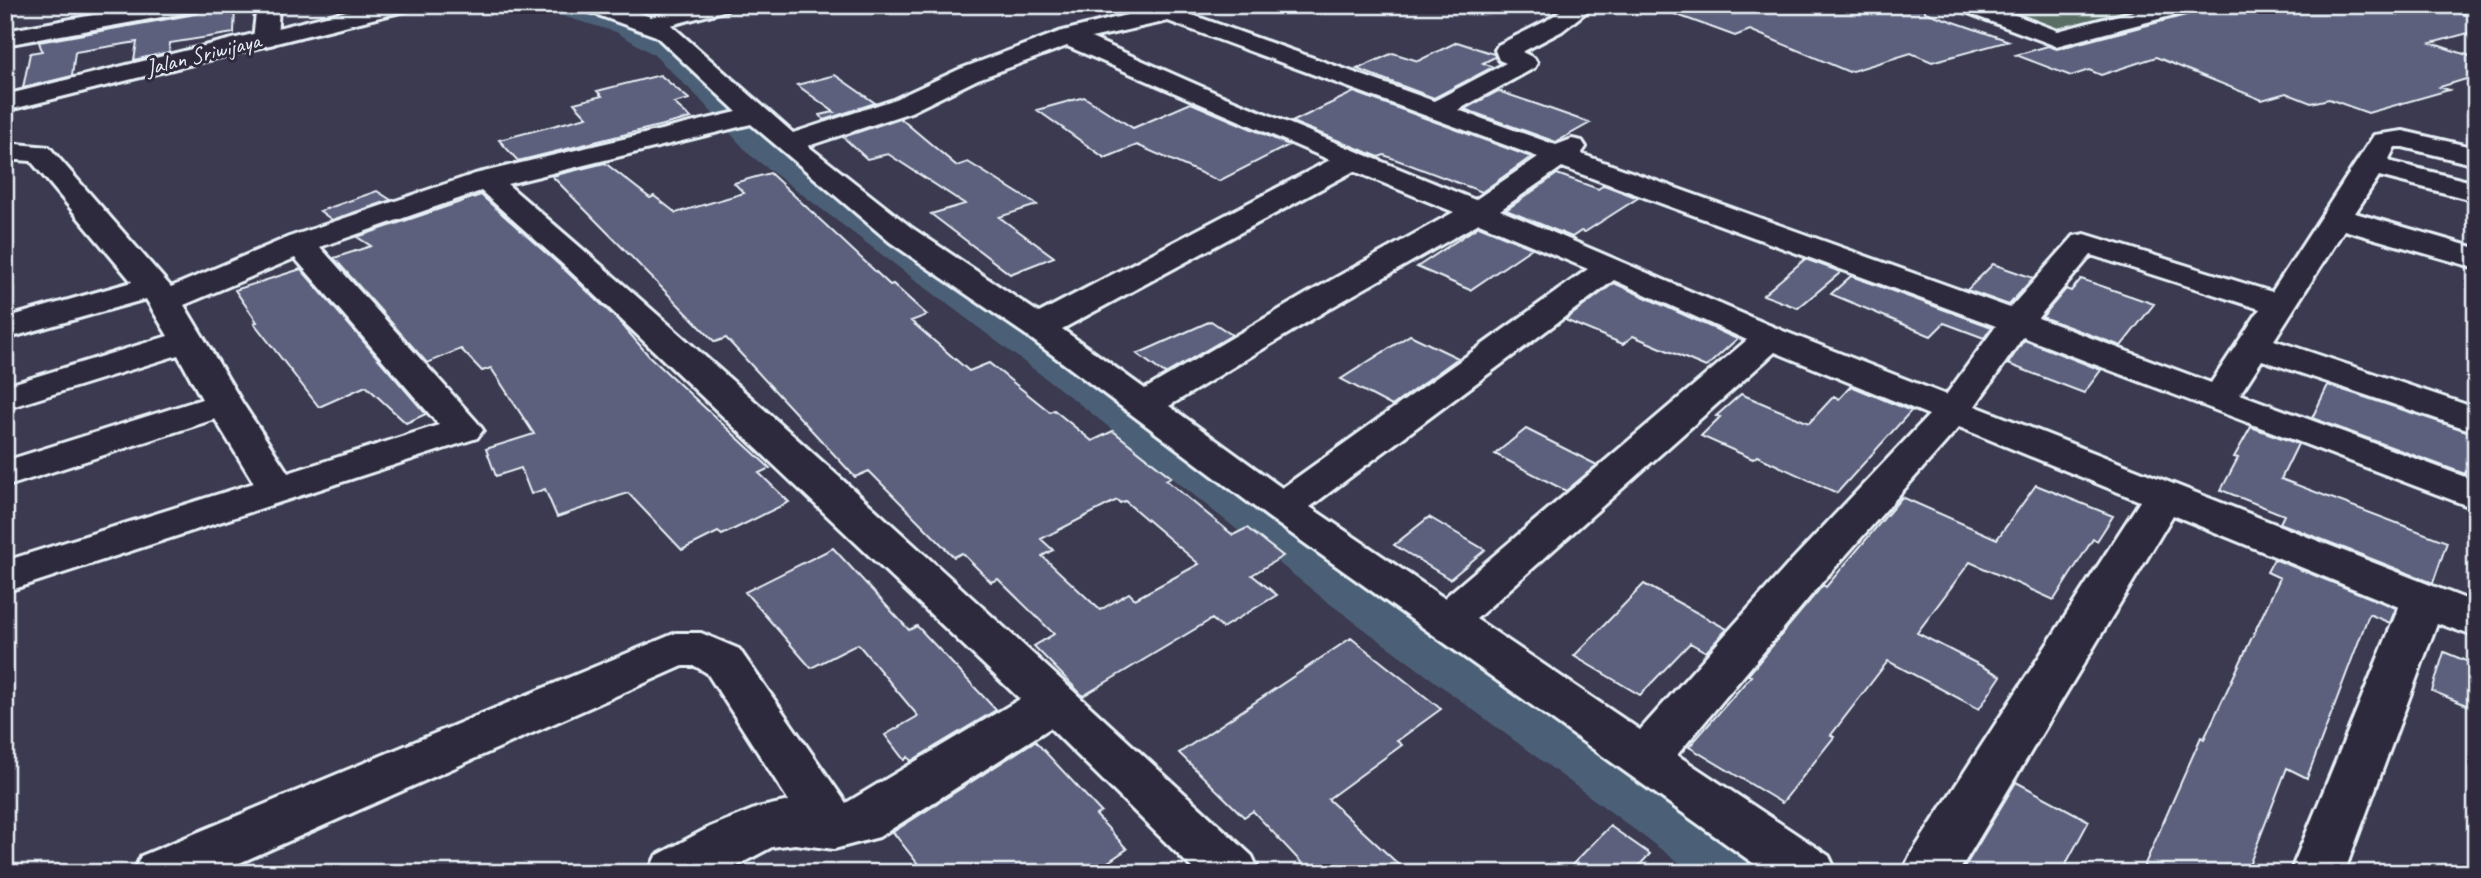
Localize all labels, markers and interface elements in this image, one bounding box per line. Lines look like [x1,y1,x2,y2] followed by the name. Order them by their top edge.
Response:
[142,25,266,82] street label: Jalan Sriwijaya

